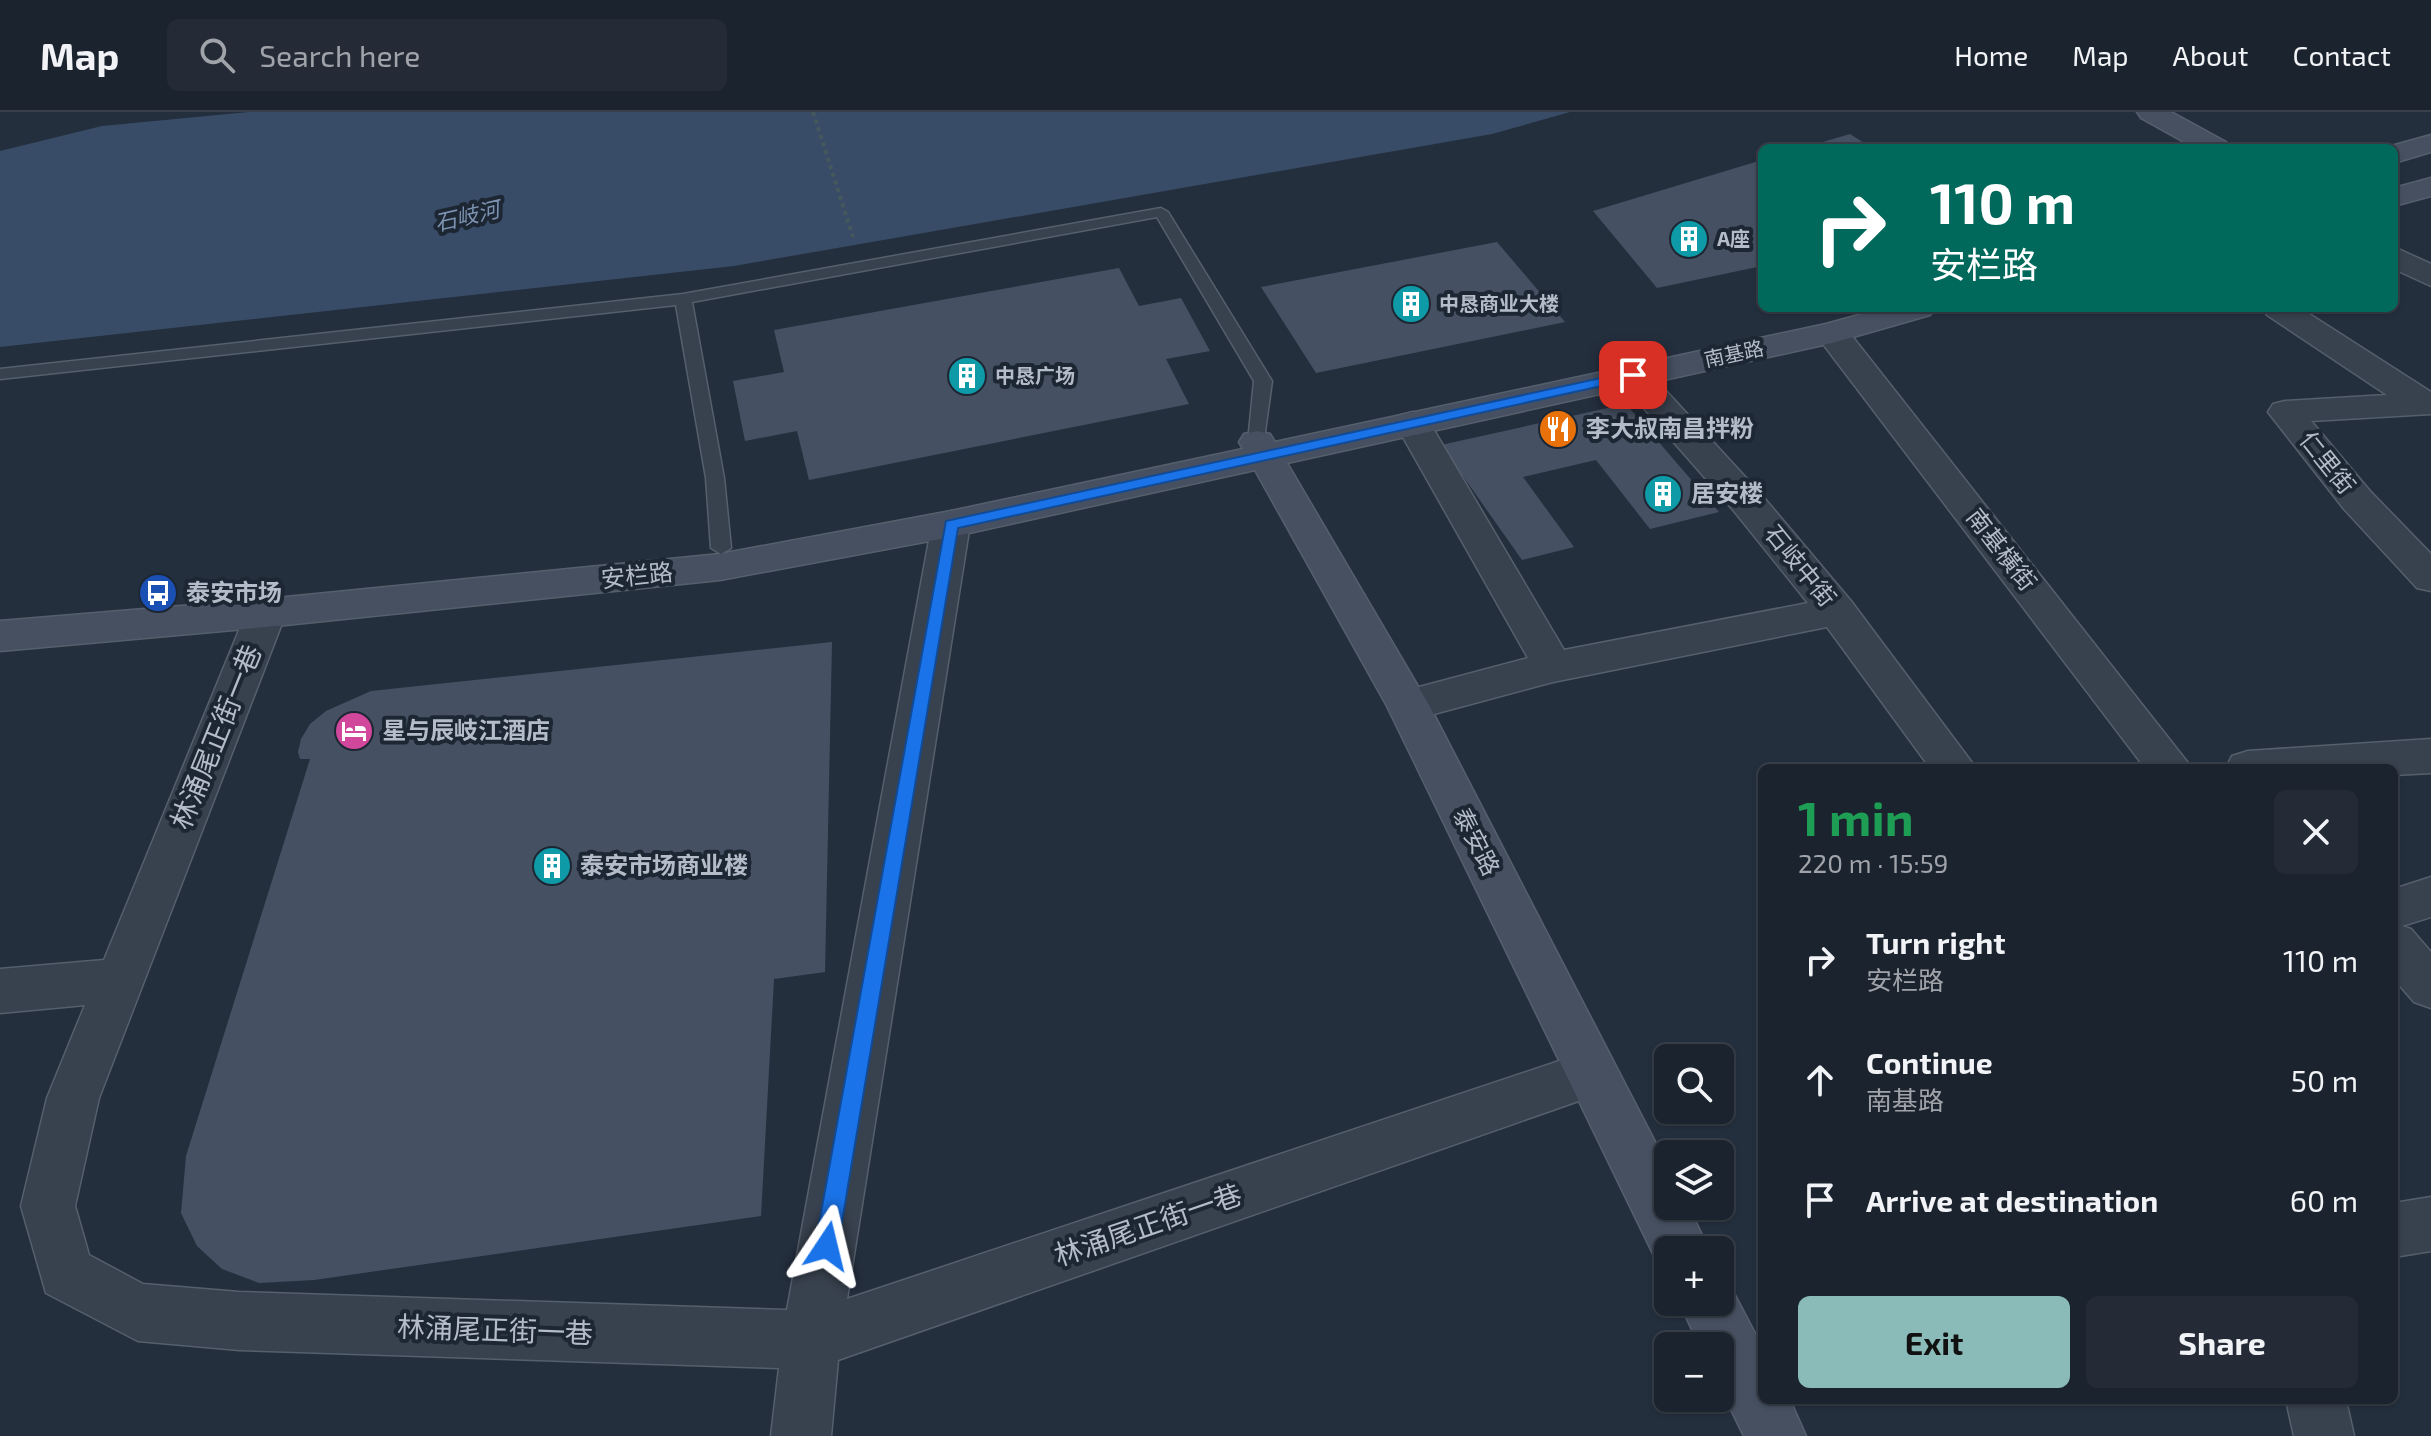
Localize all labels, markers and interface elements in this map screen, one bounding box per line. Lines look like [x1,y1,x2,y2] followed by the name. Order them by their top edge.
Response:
[167,19,727,91] search box
[40,32,119,78] text: Map
[195,33,239,77] icon: search
[259,37,420,73] text: Search here
[1954,38,2028,72] text: Home
[2072,38,2129,72] text: Map
[2173,38,2248,72] text: About
[2292,38,2391,72] text: Contact
[1930,168,2075,235] text: 110 m
[1798,176,1902,280] icon: right
[432,194,506,235] water label: 石岐河
[1668,218,1710,260] building icon: A座
[1717,226,1750,250] place label: A座
[1930,242,2038,285] text: 安栏路
[1390,283,1432,325] building icon: 中恳商业大楼
[1439,291,1559,315] place label: 中恳商业大楼
[1702,335,1766,371] street label: 南基路
[1599,341,1667,409] pin
[1611,353,1655,397] icon: arrive
[946,355,988,397] building icon: 中恳广场
[995,363,1075,387] place label: 中恳广场
[1537,408,1579,450] restaurant icon: 李大叔南昌拌粉
[1586,413,1754,442] place label: 李大叔南昌拌粉
[2294,425,2362,499] street label: 仁里街
[1642,473,1684,515] building icon: 居安楼
[1691,478,1763,507] place label: 居安楼
[1961,502,2043,596] street label: 南基橫街
[1760,519,1843,611] street label: 石岐中街
[600,556,674,593] street label: 安栏路
[137,572,179,614] bus stop icon: 泰安市场
[186,577,282,606] place label: 泰安市场
[163,639,268,834] street label: 林涌尾正街一巷
[333,710,375,752] hotel icon: 星与辰岐江酒店
[382,715,550,744] place label: 星与辰岐江酒店
[1798,788,1914,846] text: 1 min
[2274,790,2358,874] button: close
[1448,803,1507,880] street label: 泰安路
[531,845,573,887] building icon: 泰安市场商业楼
[1798,847,1948,878] text: 220 m · 15:59
[580,850,748,879] place label: 泰安市场商业楼
[1866,924,2006,960] text: Turn right
[1798,938,1842,982] icon: right
[2283,942,2358,978] text: 110 m
[1866,964,1944,995] text: 安栏路
[1654,1044,1734,1412] map controls
[1654,1044,1734,1124] button: search
[1866,1044,1993,1080] text: Continue
[1798,1058,1842,1102] icon: ahead
[2291,1062,2358,1098] text: 50 m
[1866,1084,1944,1115] text: 南基路
[1654,1140,1734,1220] button: layers
[1049,1176,1246,1272] street label: 林涌尾正街一巷
[1798,1178,1842,1222] icon: arrive
[1866,1182,2158,1218] text: Arrive at destination
[2290,1182,2358,1218] text: 60 m
[785,1204,869,1288] position arrow
[1654,1236,1734,1316] button: +
[1798,1296,2070,1388] button: Exit
[2086,1296,2358,1388] button: Share
[396,1309,594,1349] street label: 林涌尾正街一巷
[1654,1332,1734,1412] button: −

